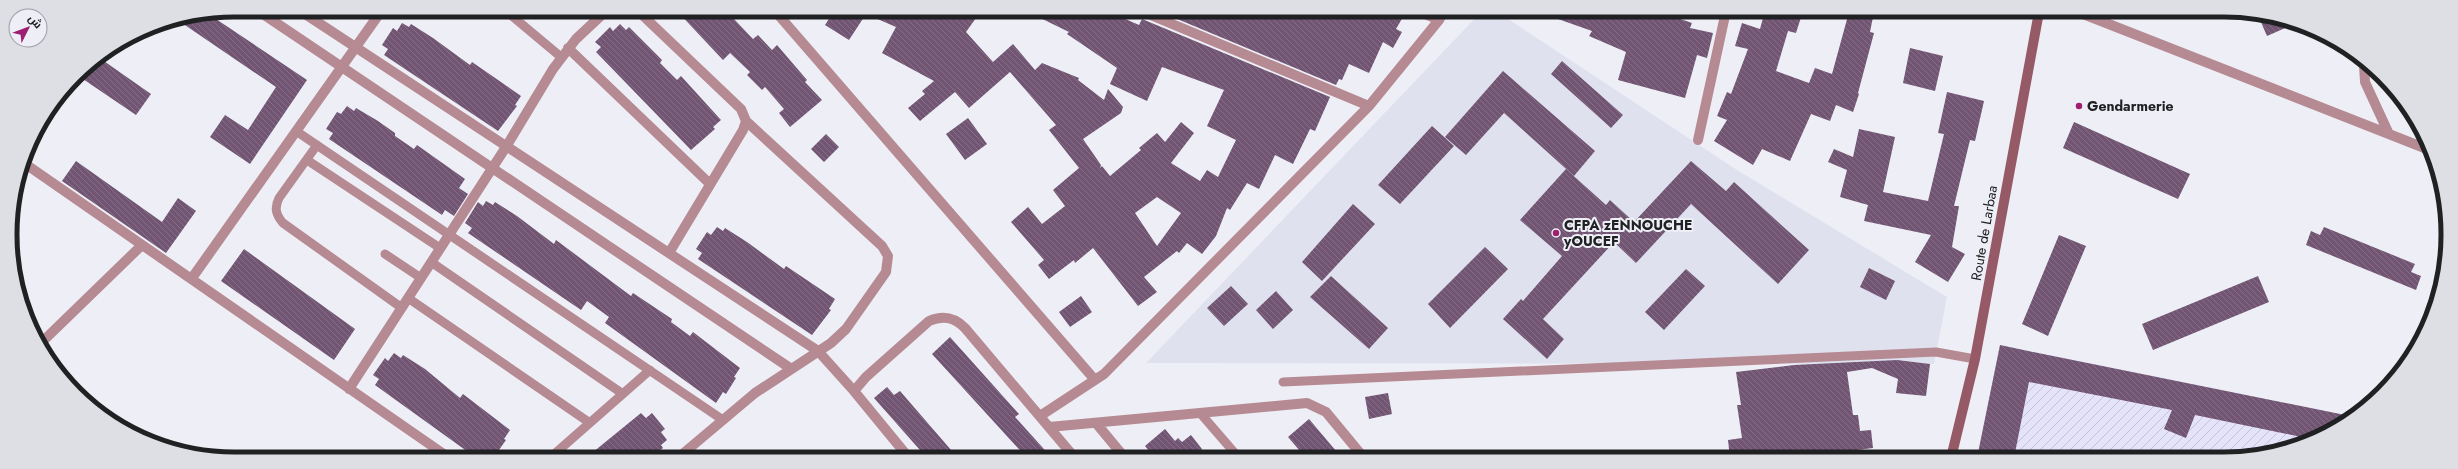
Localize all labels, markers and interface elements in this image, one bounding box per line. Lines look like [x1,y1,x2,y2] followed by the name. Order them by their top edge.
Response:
[8,8,48,48] north arrow
[25,11,46,32] text: ش
[2087,96,2174,116] place label: Gendarmerie
[2074,101,2084,111] marker: Gendarmerie
[1966,184,2002,282] street label: Route de Larbaa
[1563,215,1692,251] place label: CFPA zENNOUCHE yOUCEF
[1551,228,1561,238] marker: CFPA zENNOUCHE yOUCEF

